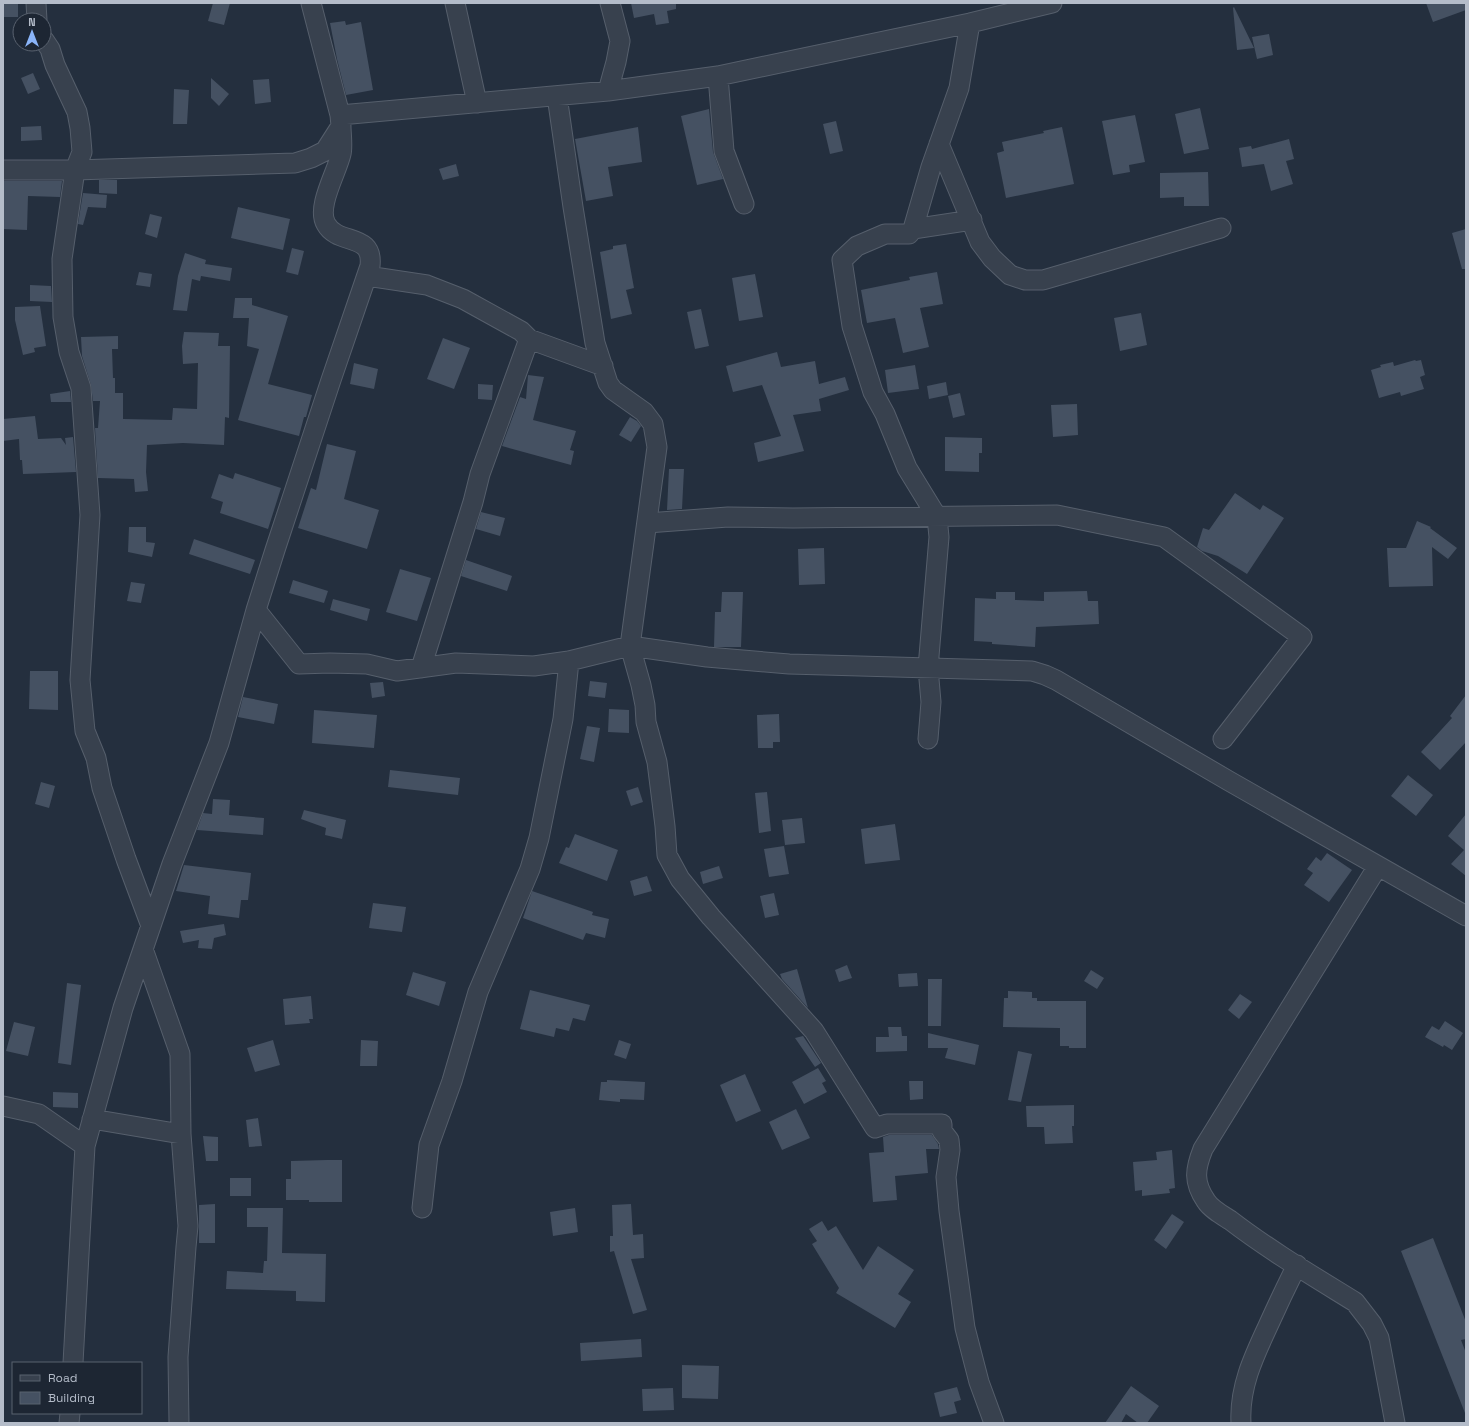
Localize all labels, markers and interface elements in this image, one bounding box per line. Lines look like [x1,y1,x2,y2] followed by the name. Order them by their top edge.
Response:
[12,12,52,52] north arrow
[28,15,36,29] text: N
[12,1362,142,1414] legend
[48,1370,77,1386] text: Road
[48,1390,95,1406] text: Building

